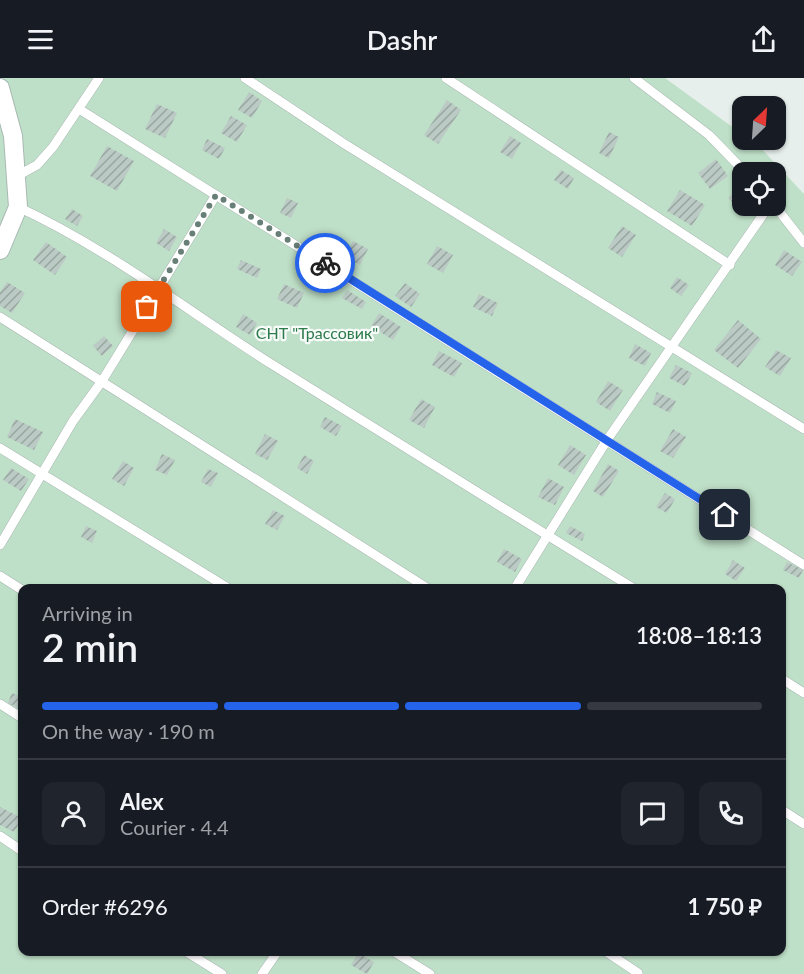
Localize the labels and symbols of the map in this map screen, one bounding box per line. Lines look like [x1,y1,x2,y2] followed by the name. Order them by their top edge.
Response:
[732,96,786,150] north arrow
[295,233,355,293] courier
[121,281,172,332] pin
[256,323,378,342] park label: СНТ "Трассовик"
[699,489,750,540] pin

